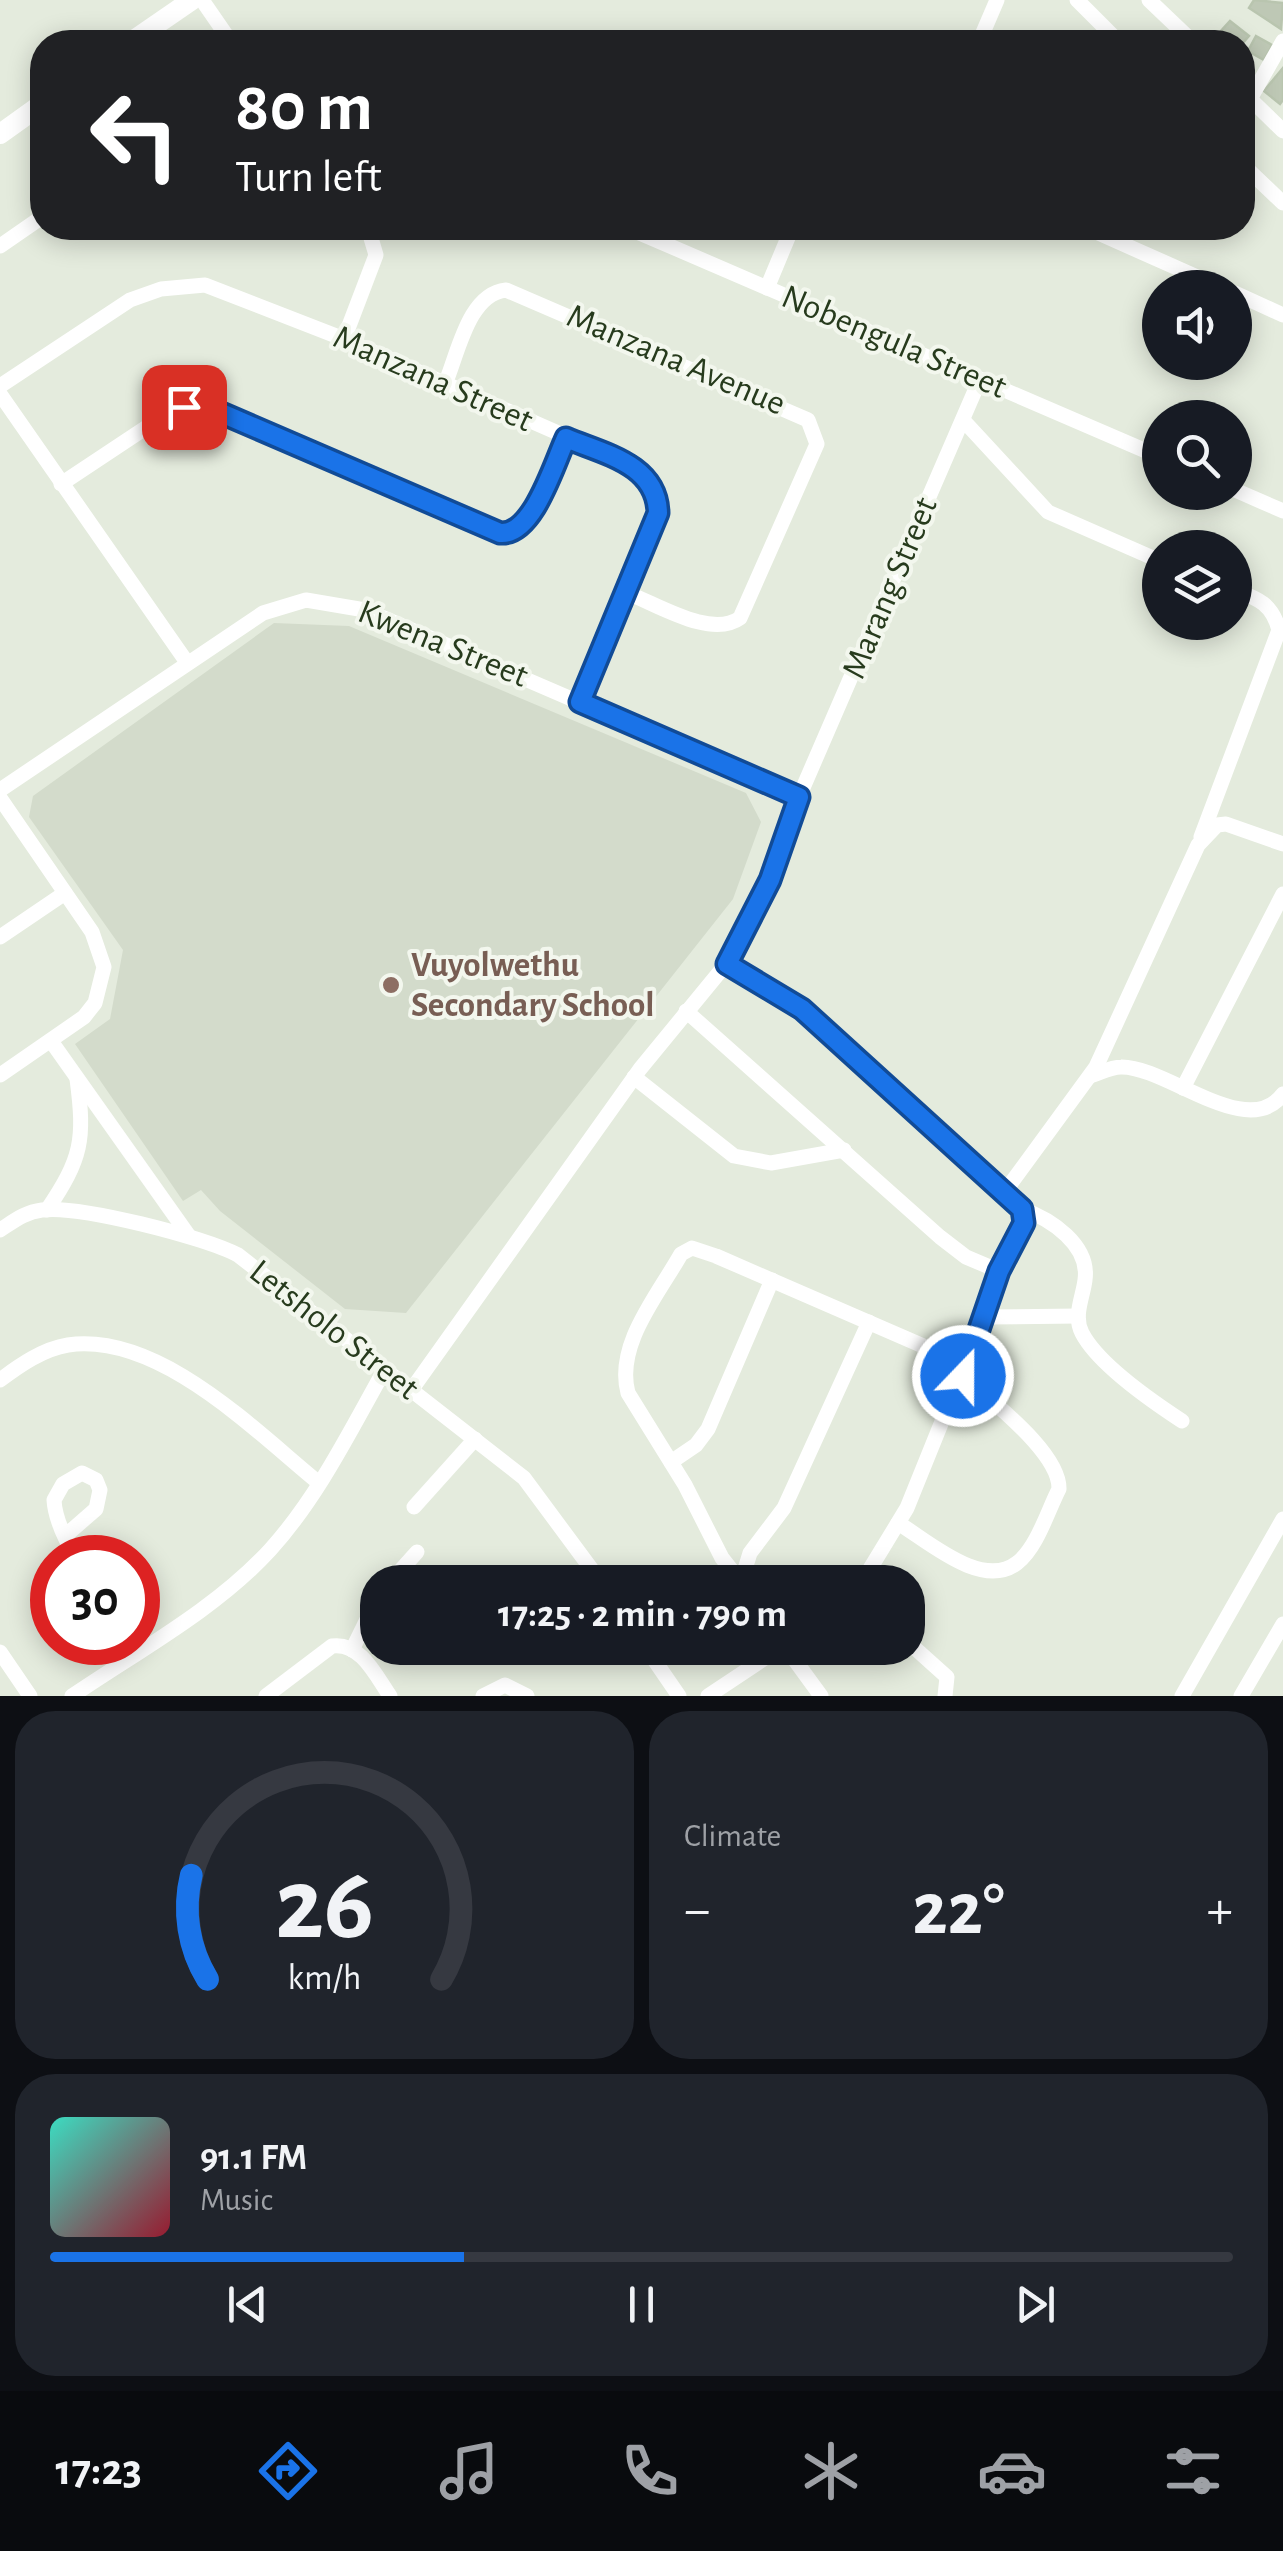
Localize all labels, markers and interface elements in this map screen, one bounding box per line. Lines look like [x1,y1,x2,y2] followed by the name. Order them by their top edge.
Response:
[70,70,200,200] icon: left
[235,73,373,143] text: 80 m
[235,155,382,200] text: Turn left
[1142,270,1252,640] map controls
[1142,270,1252,380] button: sound
[776,279,1012,405] street label: Nobengula Street
[562,298,790,422] street label: Manzana Avenue
[328,320,538,438] street label: Manzana Street
[142,365,227,450] pin
[157,380,212,435] icon: arrive
[1142,400,1252,510] button: search
[836,492,944,684] street label: Marang Street
[1142,530,1252,640] button: layers
[353,594,533,694] street label: Kwena Street
[411,948,654,1023] place label: Vuyolwethu Secondary School
[380,974,402,996] marker: Vuyolwethu Secondary School
[243,1254,425,1406] street label: Letsholo Street
[911,1324,1015,1428] position arrow
[30,1535,160,1665] speed limit sign: 30
[498,1596,787,1634] text: 17:25 · 2 min · 790 m
[684,1820,781,1852] text: Climate
[275,1854,374,1958] text: 26
[912,1873,1005,1948] text: 22°
[684,1883,710,1938] text: −
[1207,1883,1233,1938] text: +
[288,1960,361,1996] text: km/h
[200,2139,307,2177] text: 91.1 FM
[200,2184,273,2216] text: Music
[220,2277,275,2332] icon: previous
[614,2277,669,2332] icon: pause
[1008,2277,1063,2332] icon: next
[253,2436,323,2506] icon: directions
[434,2436,504,2506] icon: music
[615,2436,685,2506] icon: phone
[796,2436,866,2506] icon: climate
[977,2436,1047,2506] icon: car
[1158,2436,1228,2506] icon: filters
[55,2448,142,2493] text: 17:23

